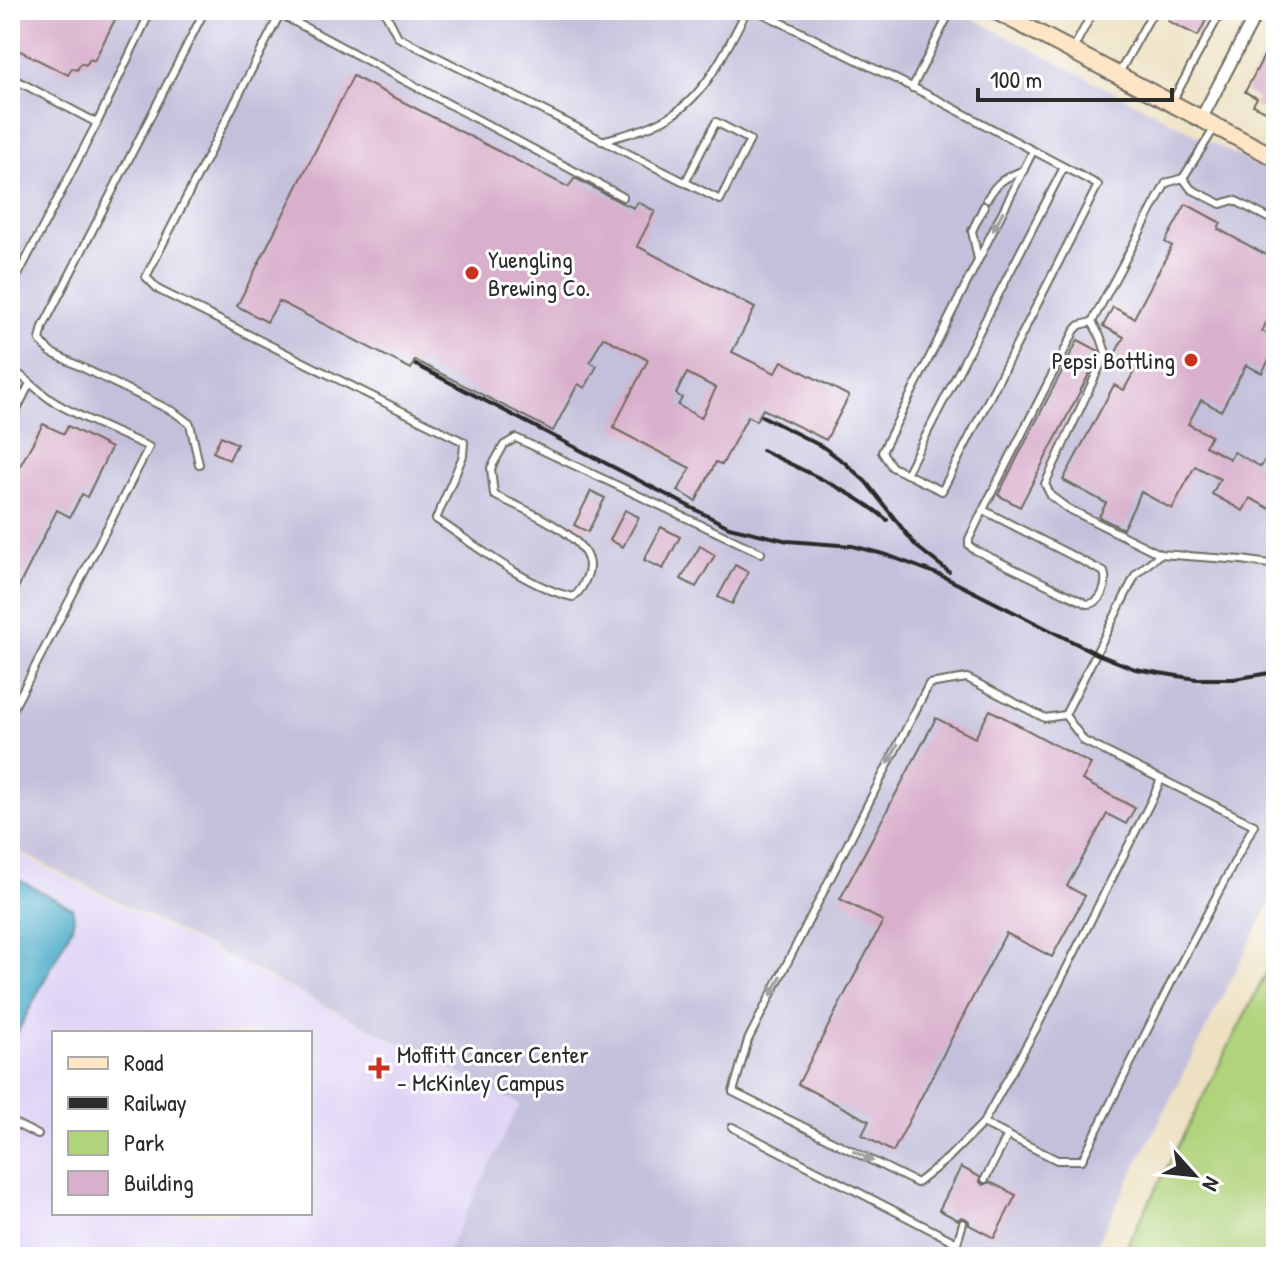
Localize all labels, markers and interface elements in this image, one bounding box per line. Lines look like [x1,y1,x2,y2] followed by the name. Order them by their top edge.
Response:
[978,52,1172,102] scale bar
[990,63,1042,95] text: 100 m
[991,209,1005,232] one-way arrow
[488,243,590,303] place label: Yuengling Brewing Co.
[463,264,481,282] marker: Yuengling Brewing Co.
[1052,344,1175,376] place label: Pepsi Bottling
[1182,351,1200,369] marker: Pepsi Bottling
[887,742,900,765] one-way arrow
[769,974,783,997] one-way arrow
[52,1031,312,1215] legend
[397,1038,589,1098] place label: Moffitt Cancer Center - McKinley Campus
[124,1046,163,1078] text: Road
[368,1057,390,1079] marker: Moffitt Cancer Center - McKinley Campus
[124,1086,187,1118] text: Railway
[124,1126,164,1158] text: Park
[1154,1135,1234,1215] north arrow
[851,1149,874,1163] one-way arrow
[124,1166,194,1198] text: Building
[1196,1172,1228,1196] text: N

